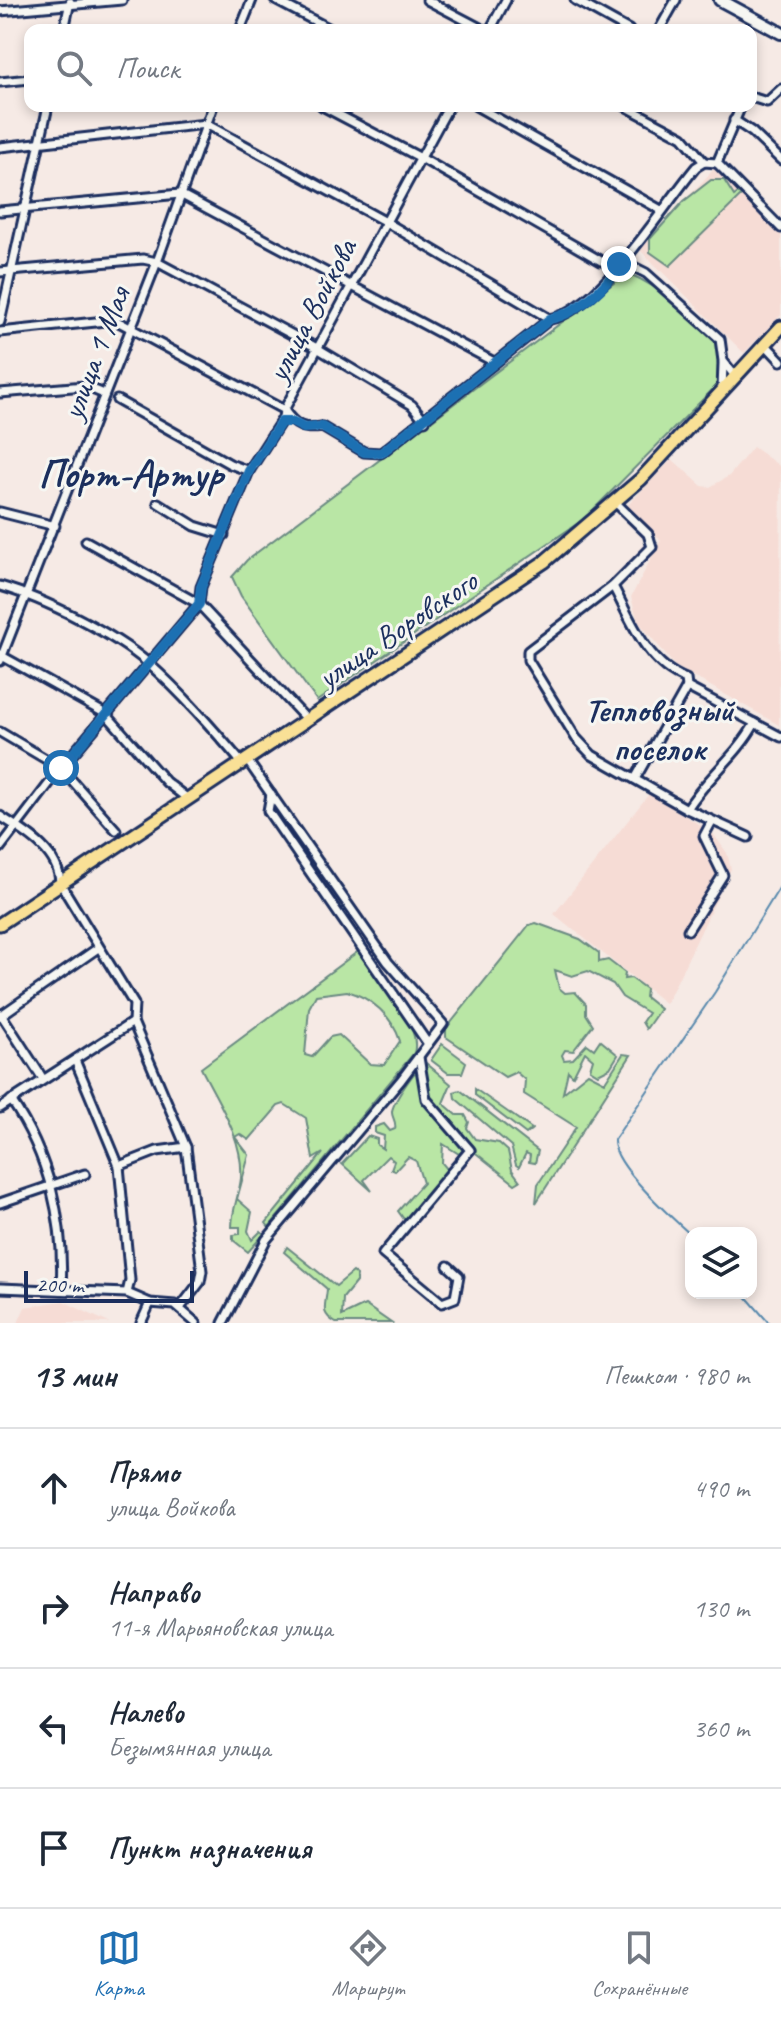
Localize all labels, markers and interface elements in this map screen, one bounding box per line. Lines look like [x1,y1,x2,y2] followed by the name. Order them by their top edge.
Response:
[24,24,757,112] search box
[52,46,96,90] icon: search
[116,49,179,87] text: Поиск
[256,230,367,390] street label: улица Войкова
[601,246,637,282] route end
[51,279,140,427] street label: улица 1 Мая
[39,449,226,499] district label: Порт-Артур
[308,560,487,699] street label: улица Воровского
[585,688,736,770] district label: Тепловозный поселок
[43,750,79,786] route start
[685,1227,757,1299] map controls
[685,1227,757,1299] button: layers
[24,1267,194,1303] scale bar
[36,1271,83,1299] text: 200 m
[32,1354,116,1397] text: 13 мин
[604,1359,749,1392] text: Пешком · 980 m
[108,1453,179,1491] text: Прямо
[32,1466,76,1510] icon: ahead
[693,1472,749,1505] text: 490 m
[108,1491,235,1524] text: улица Войкова
[108,1573,200,1611] text: Направо
[32,1586,76,1630] icon: right
[693,1592,749,1625] text: 130 m
[108,1611,332,1644] text: 11-я Марьяновская улица
[108,1693,184,1731] text: Налево
[32,1706,76,1750] icon: left
[693,1712,749,1745] text: 360 m
[108,1731,270,1764] text: Безымянная улица
[32,1826,76,1870] icon: arrive
[108,1829,311,1867] text: Пункт назначения
[94,1926,144,2002] tab: Карта
[332,1926,404,2002] tab: Маршрут
[592,1926,687,2002] tab: Сохранённые

